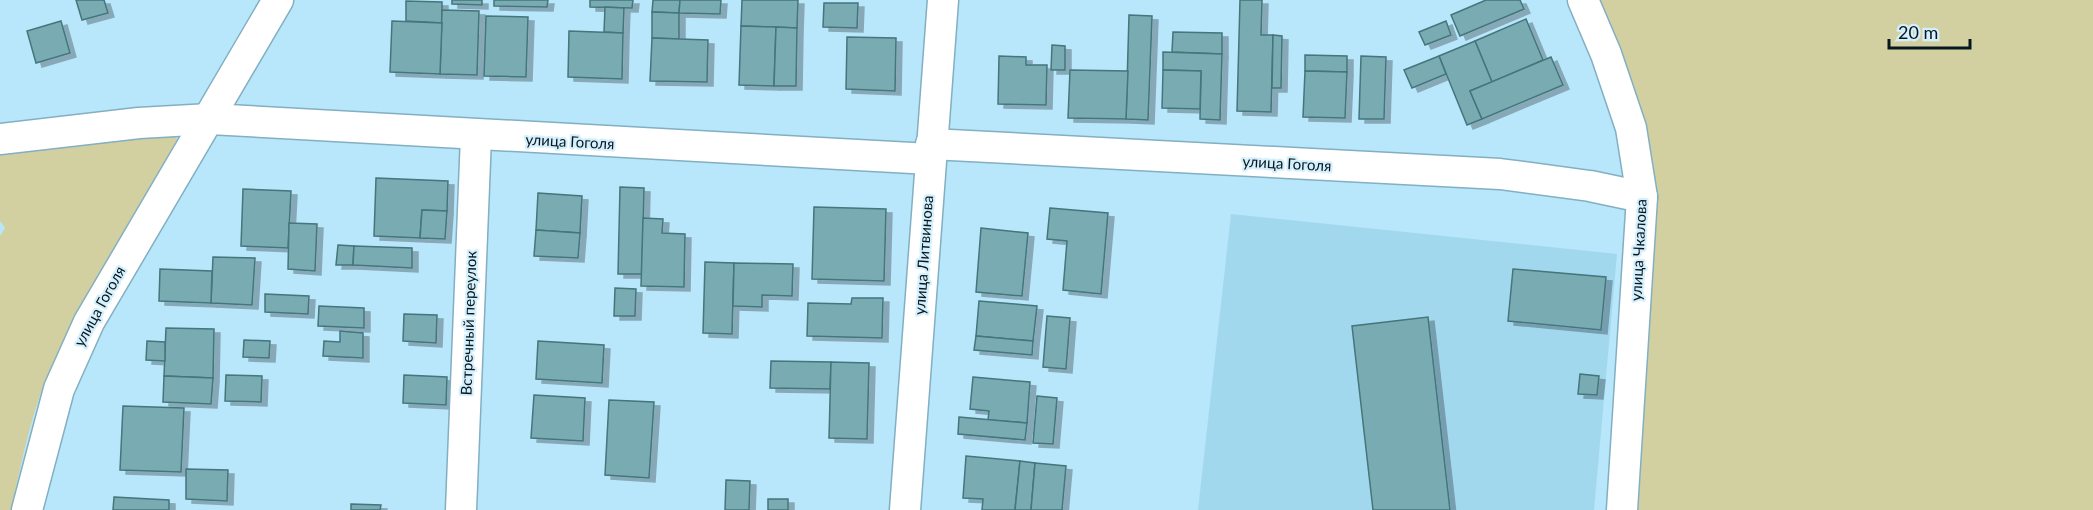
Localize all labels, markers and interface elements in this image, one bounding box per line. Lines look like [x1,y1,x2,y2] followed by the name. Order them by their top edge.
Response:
[1889,12,1970,50] scale bar
[1898,21,1938,43] text: 20 m
[525,130,615,152] street label: улица Гоголя
[1242,152,1332,174] street label: улица Гоголя
[910,195,936,315] street label: улица Литвинова
[1626,199,1650,301] street label: улица Чкалова
[456,250,480,396] street label: Встречный переулок
[70,263,128,349] street label: улица Гоголя

